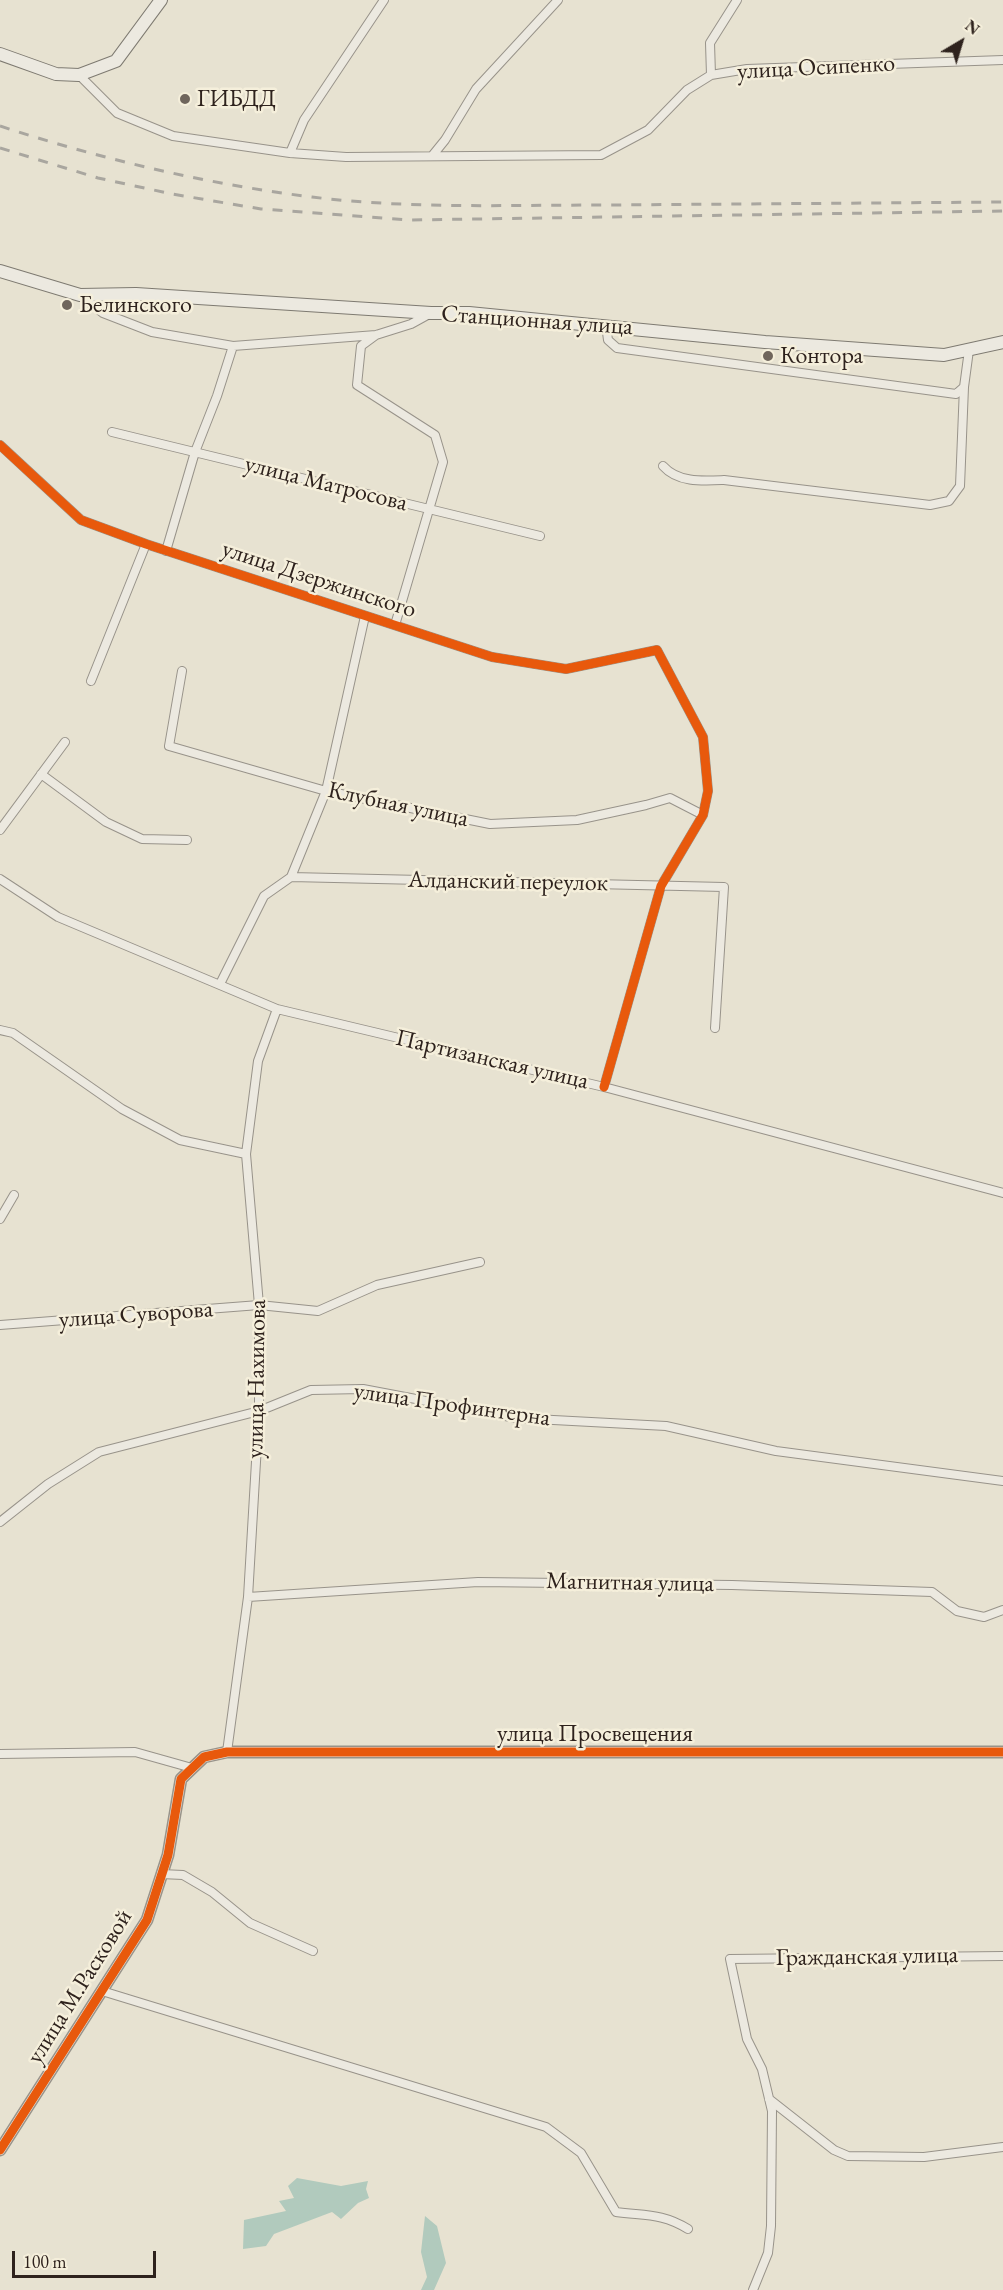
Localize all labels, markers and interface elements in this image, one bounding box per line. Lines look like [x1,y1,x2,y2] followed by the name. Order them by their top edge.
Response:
[931,12,991,72] north arrow
[961,15,984,40] text: N
[736,49,896,87] street label: улица Осипенко
[197,85,276,113] place label: ГИБДД
[178,92,192,106] marker: ГИБДД
[79,291,192,319] place label: Белинского
[60,298,74,312] marker: Белинского
[440,300,634,342] street label: Станционная улица
[780,342,863,370] place label: Контора
[761,349,775,363] marker: Контора
[242,450,410,518] street label: улица Матросова
[218,535,420,625] street label: улица Дзержинского
[325,776,471,834] street label: Клубная улица
[408,866,608,898] street label: Алданский переулок
[393,1024,591,1096] street label: Партизанская улица
[58,1295,214,1335] street label: улица Суворова
[241,1299,273,1459] street label: улица Нахимова
[352,1377,552,1433] street label: улица Профинтерна
[546,1567,714,1599] street label: Магнитная улица
[497,1720,693,1748] street label: улица Просвещения
[21,1904,139,2070] street label: улица М.Расковой
[775,1941,959,1973] street label: Гражданская улица
[15,2239,159,2277] scale bar
[23,2250,67,2273] text: 100 m

